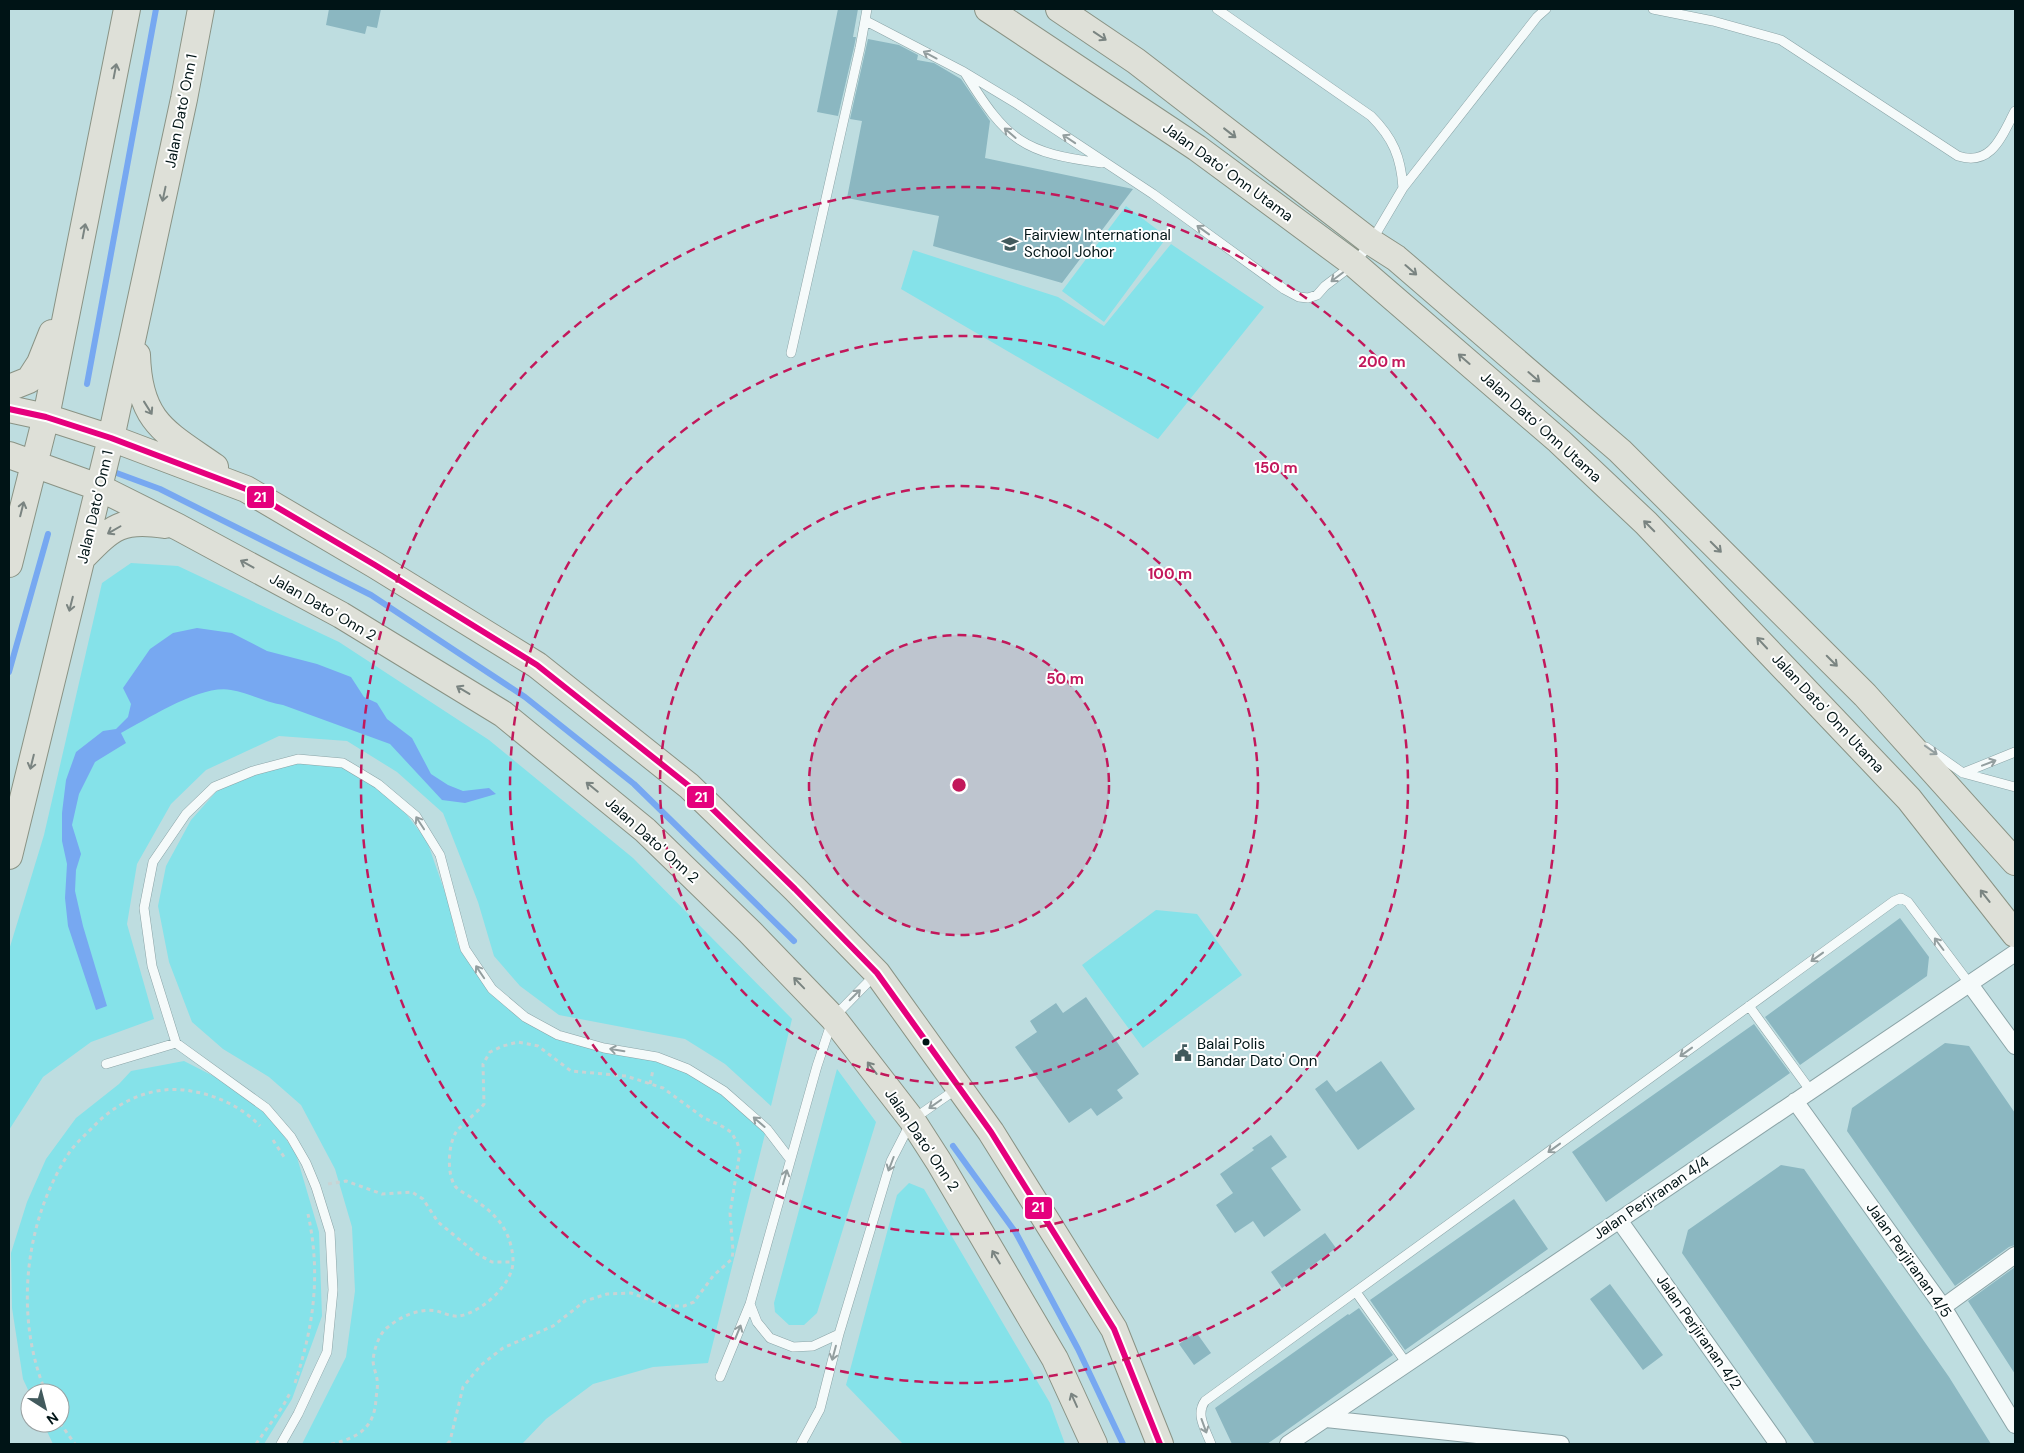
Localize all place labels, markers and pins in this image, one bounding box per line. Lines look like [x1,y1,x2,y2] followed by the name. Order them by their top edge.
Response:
[1024,225,1171,262] place label: Fairview International School Johor
[1000,234,1020,254] school or university icon: Fairview International School Johor
[950,776,968,794] centre of rings
[1197,1034,1317,1071] place label: Balai Polis Bandar Dato' Onn
[921,1037,931,1047] unlabelled marker
[1173,1043,1193,1063] public building icon: Balai Polis Bandar Dato' Onn

